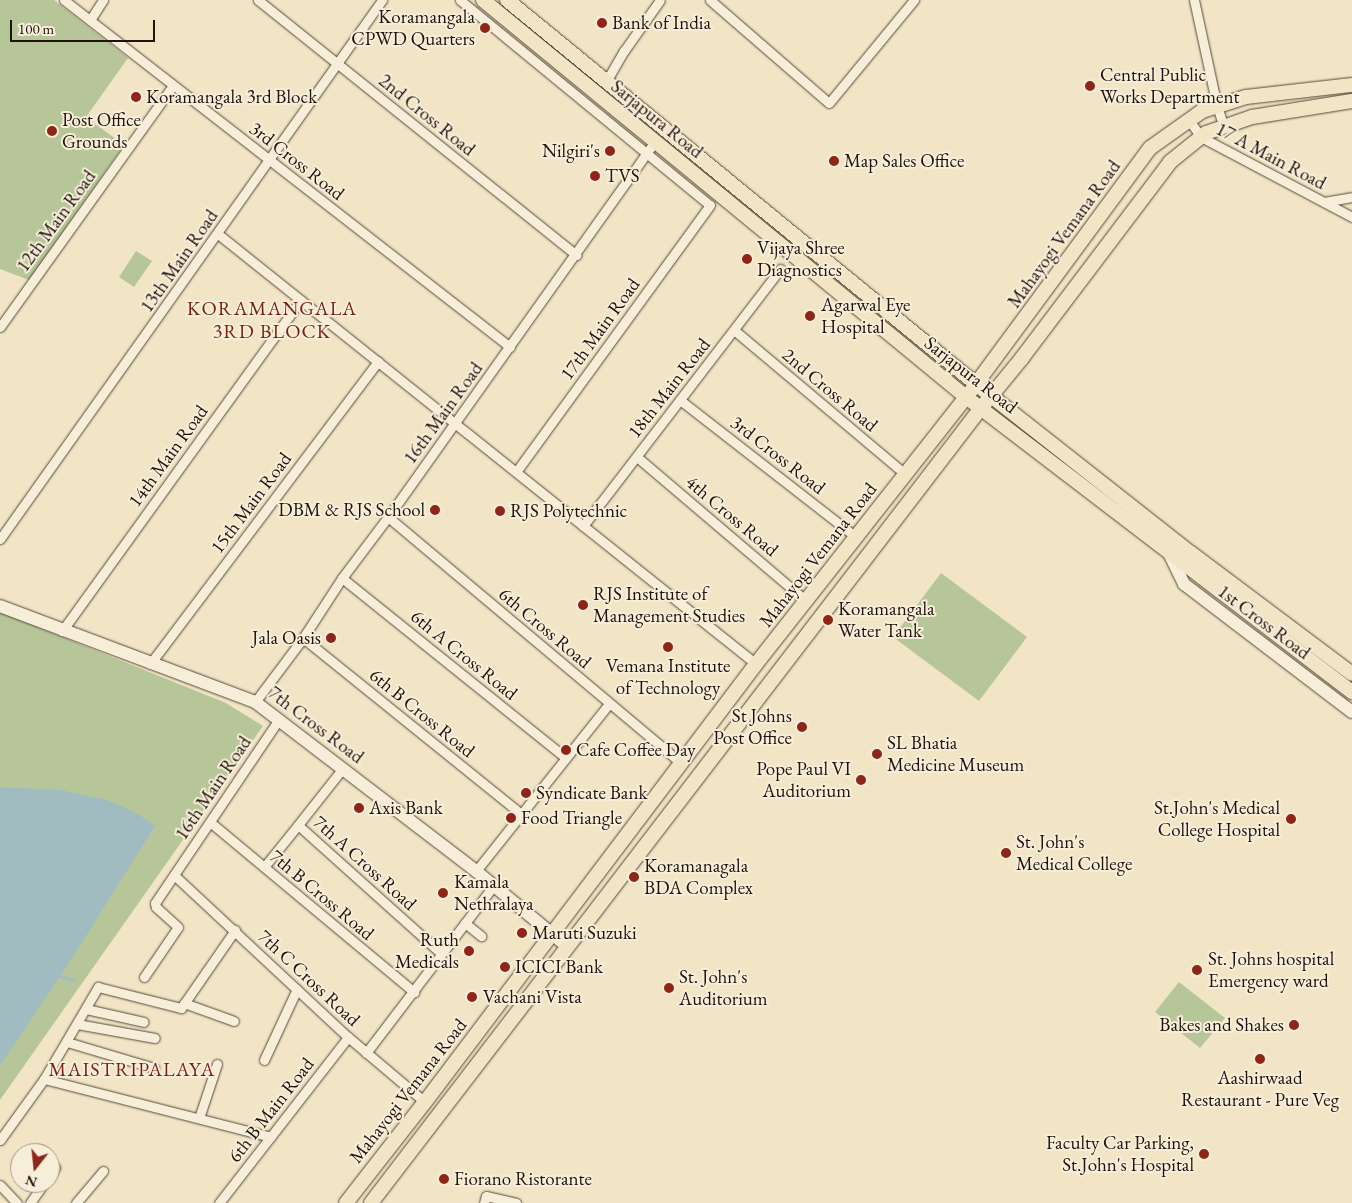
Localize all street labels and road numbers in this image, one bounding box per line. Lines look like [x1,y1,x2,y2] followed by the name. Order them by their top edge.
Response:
[374,69,480,161] street label: 2nd Cross Road
[606,75,708,163] street label: Sarjapura Road
[245,117,349,205] street label: 3rd Cross Road
[1212,117,1330,195] street label: 17 A Main Road
[1003,156,1125,312] street label: Mahayogi Vemana Road
[11,166,101,276] street label: 12th Main Road
[135,205,223,317] street label: 13th Main Road
[555,274,645,384] street label: 17th Main Road
[920,332,1022,418] street label: Sarjapura Road
[623,334,715,442] street label: 18th Main Road
[778,343,882,437] street label: 2nd Cross Road
[398,358,488,468] street label: 16th Main Road
[123,401,213,511] street label: 14th Main Road
[726,411,830,499] street label: 3rd Cross Road
[206,448,296,558] street label: 15th Main Road
[681,471,783,561] street label: 4th Cross Road
[754,478,882,632] street label: Mahayogi Vemana Road
[1213,580,1315,664] street label: 1st Cross Road
[494,583,596,673] street label: 6th Cross Road
[406,605,522,705] street label: 6th A Cross Road
[365,664,479,762] street label: 6th B Cross Road
[264,682,368,768] street label: 7th Cross Road
[170,732,256,844] street label: 16th Main Road
[309,811,421,915] street label: 7th A Cross Road
[265,845,379,945] street label: 7th B Cross Road
[253,925,365,1031] street label: 7th C Cross Road
[344,1014,472,1168] street label: Mahayogi Vemana Road
[223,1053,319,1167] street label: 6th B Main Road

